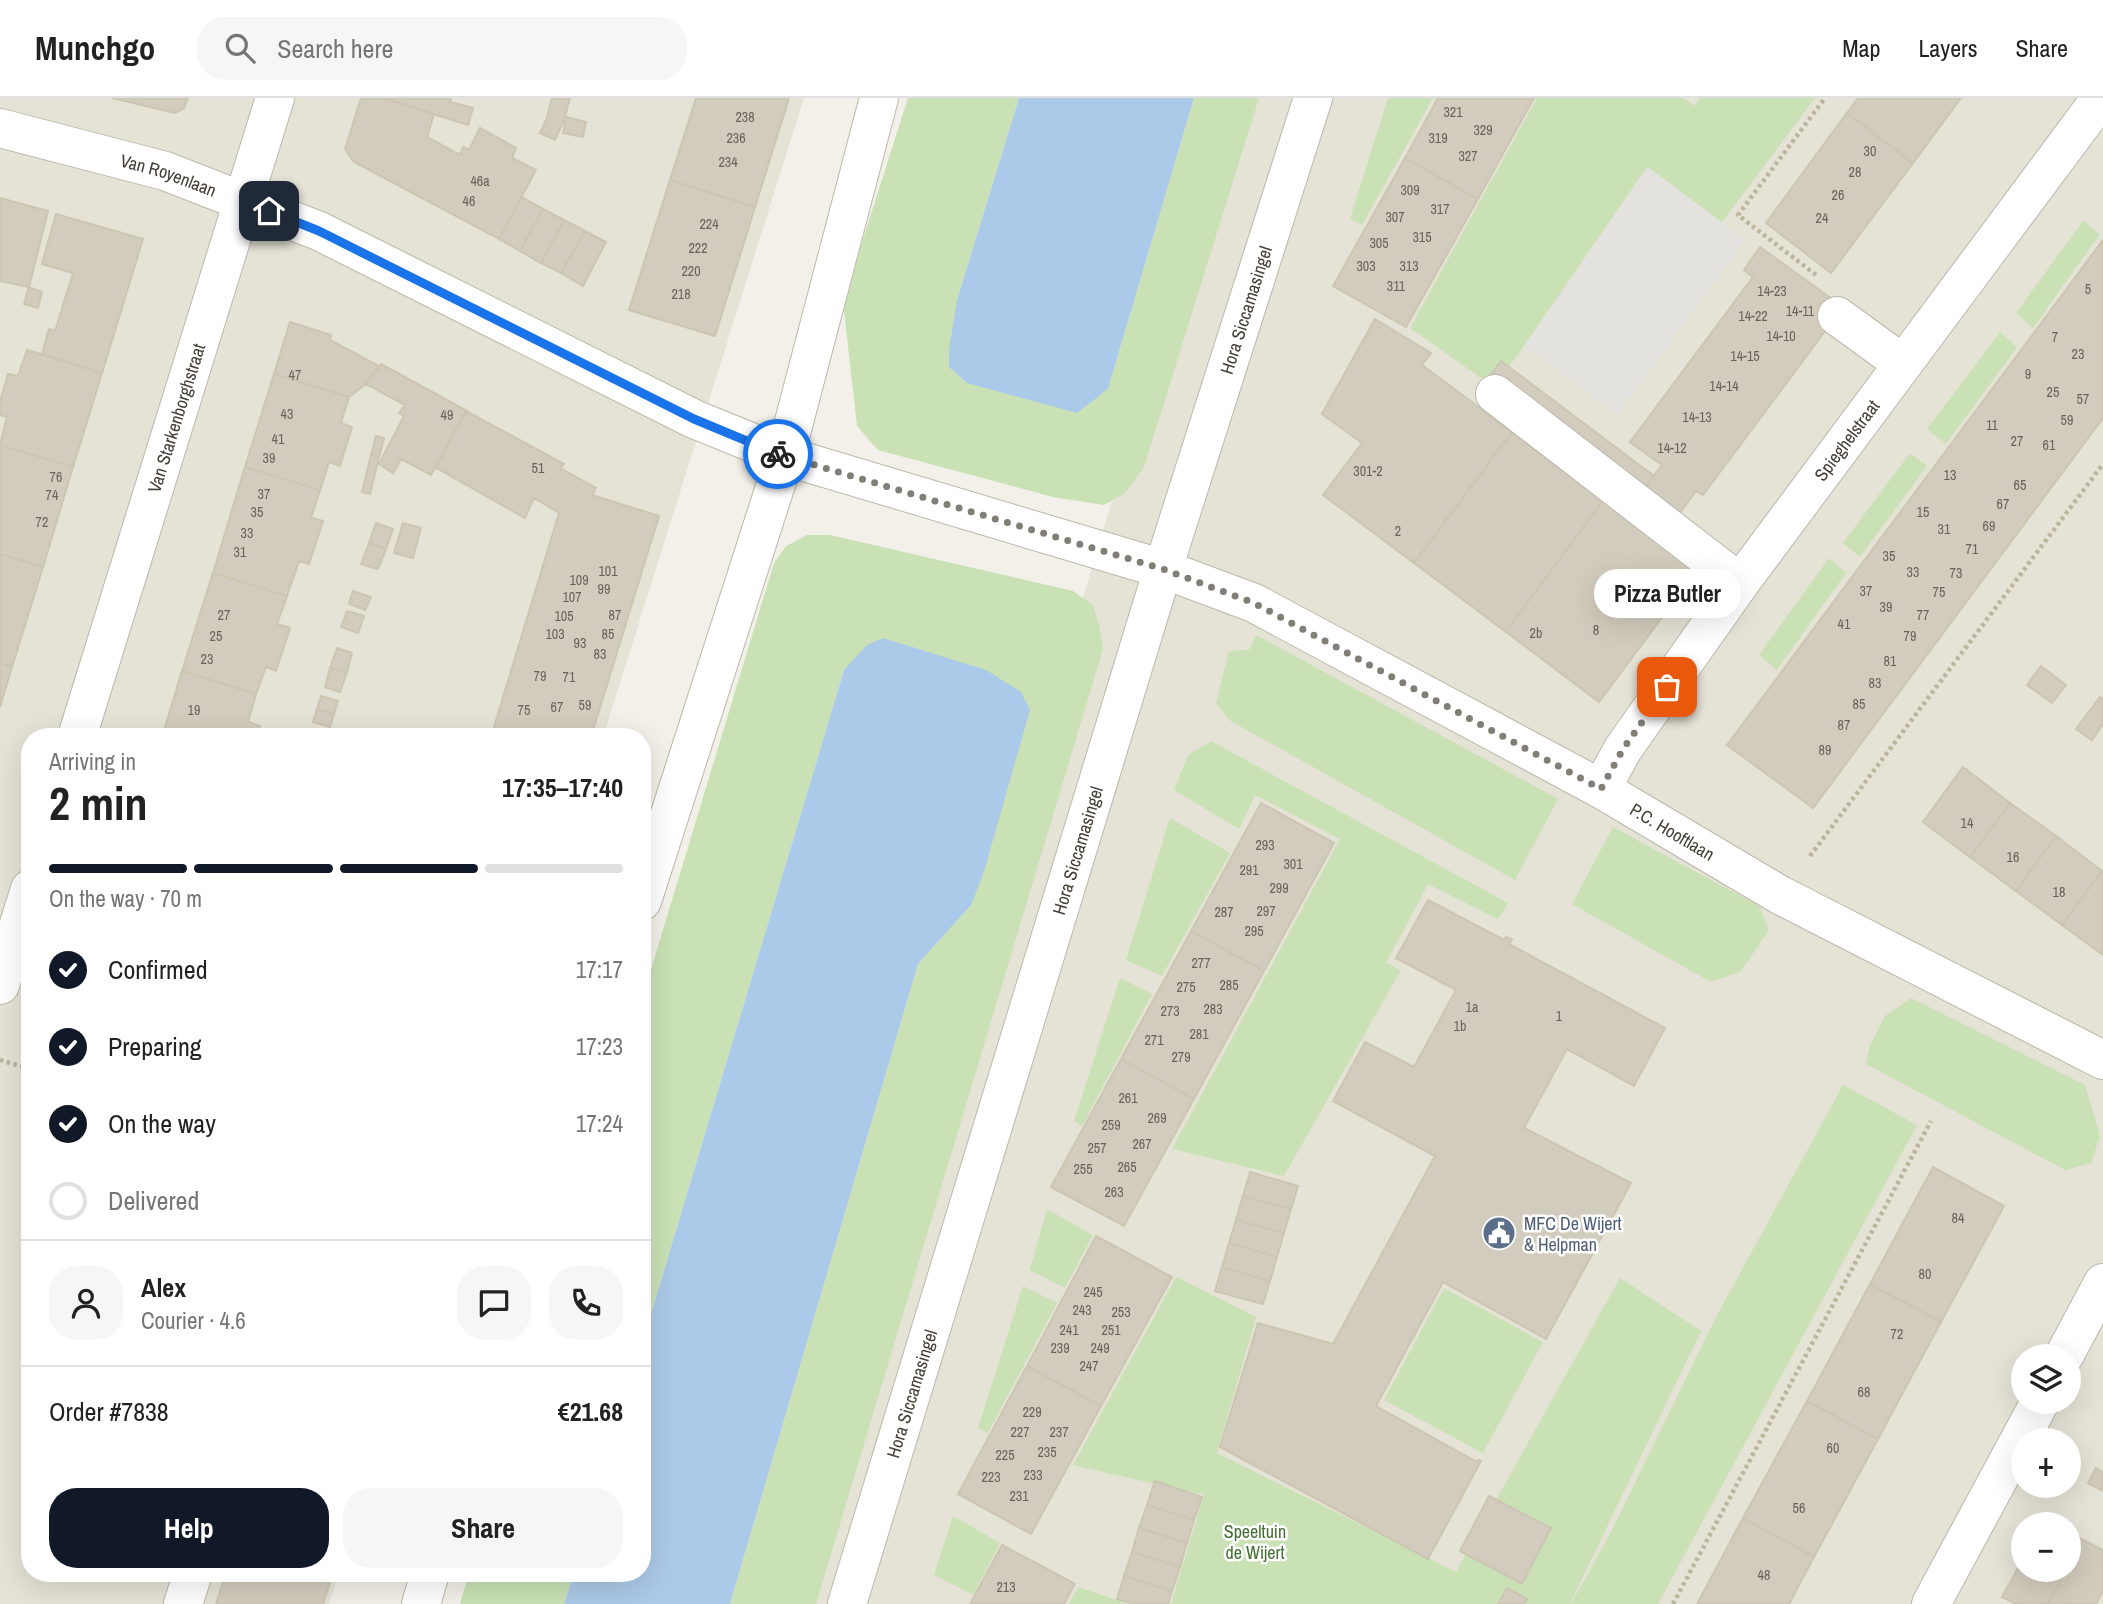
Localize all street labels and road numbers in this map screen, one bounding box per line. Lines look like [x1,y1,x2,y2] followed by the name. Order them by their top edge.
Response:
[118,147,220,202] street label: Van Royenlaan
[1213,243,1278,377] street label: Hora Siccamasingel
[141,340,211,496] street label: Van Starkenborghstraat
[1808,394,1885,486] street label: Spieghelstraat
[1046,783,1108,918] street label: Hora Siccamasingel
[1626,797,1719,866] street label: P.C. Hooftlaan
[880,1326,943,1461] street label: Hora Siccamasingel

